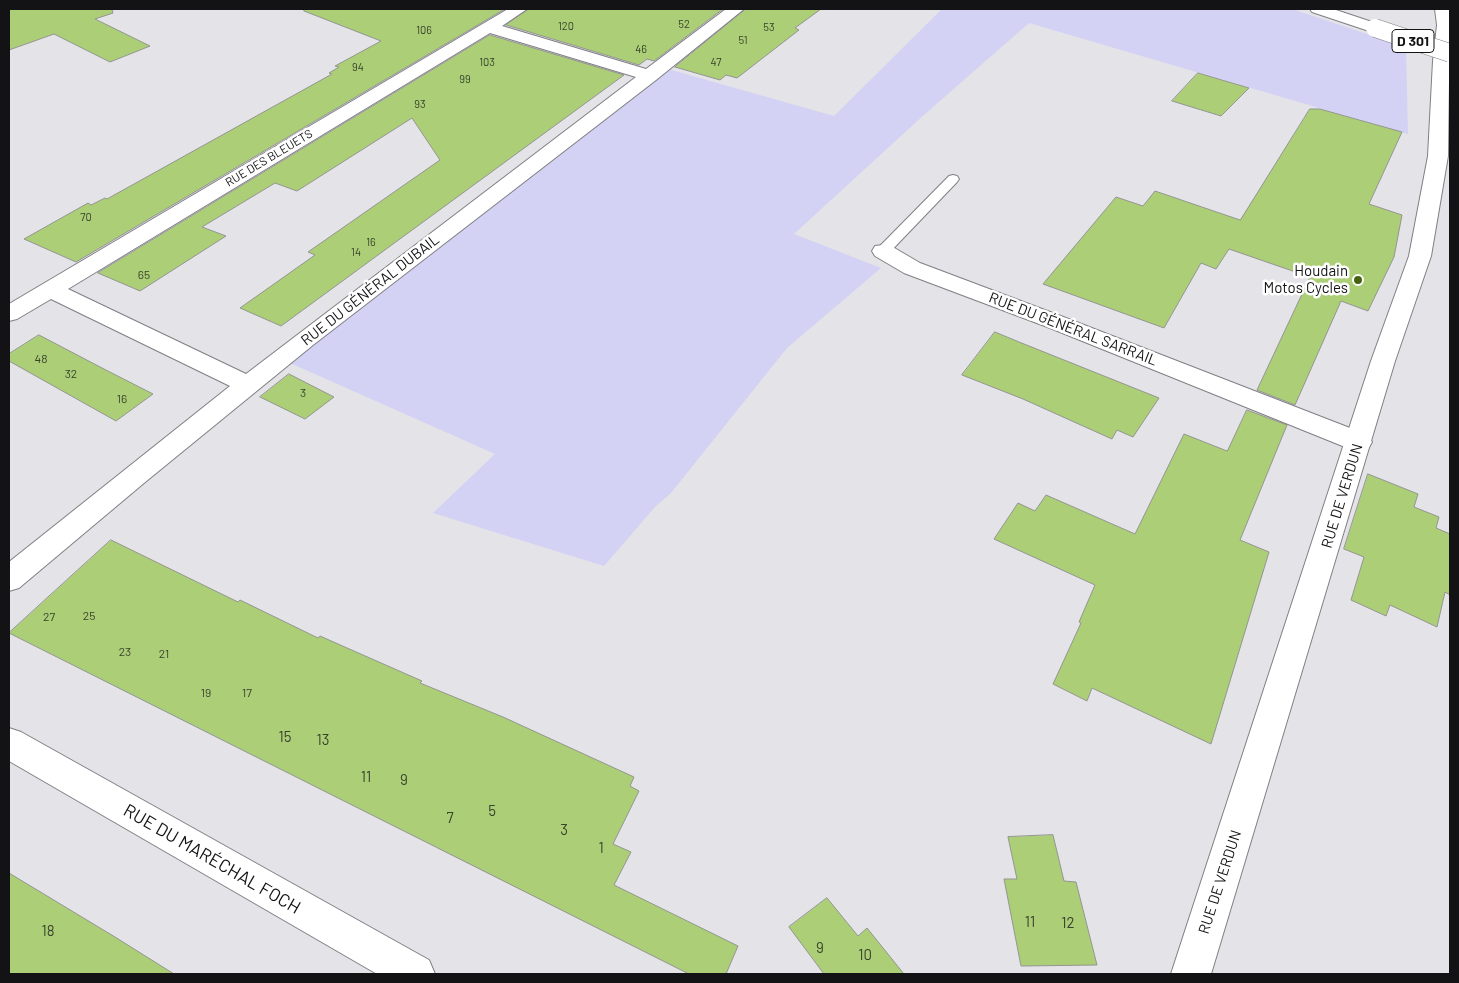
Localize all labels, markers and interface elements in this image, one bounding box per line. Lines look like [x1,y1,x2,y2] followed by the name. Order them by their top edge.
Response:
[678,17,690,31] house number: 52
[558,19,574,33] house number: 120
[763,20,775,34] house number: 53
[416,23,432,37] house number: 106
[1392,29,1434,52] road number: D 301
[738,33,748,47] house number: 51
[635,42,647,56] house number: 46
[479,55,495,69] house number: 103
[711,55,721,69] house number: 47
[352,60,364,74] house number: 94
[459,72,471,86] house number: 99
[414,97,426,111] house number: 93
[223,126,315,190] street label: RUE DES BLEUETS
[80,210,92,224] house number: 70
[297,231,443,349] street label: RUE DU GÉNÉRAL DUBAIL
[366,235,376,249] house number: 16
[351,245,361,259] house number: 14
[1263,262,1348,297] place label: Houdain Motos Cycles
[138,268,150,282] house number: 65
[1352,274,1364,286] marker: Houdain Motos Cycles
[986,289,1160,369] street label: RUE DU GÉNÉRAL SARRAIL
[35,352,47,366] house number: 48
[65,367,77,381] house number: 32
[300,386,306,400] house number: 3
[117,392,127,406] house number: 16
[1318,442,1366,550] street label: RUE DE VERDUN
[83,609,95,623] house number: 25
[43,610,55,624] house number: 27
[119,645,131,659] house number: 23
[159,647,169,661] house number: 21
[201,686,211,700] house number: 19
[242,686,252,700] house number: 17
[279,728,291,746] house number: 15
[317,731,329,749] house number: 13
[361,768,371,786] house number: 11
[400,771,408,789] house number: 9
[120,799,304,919] street label: RUE DU MARÉCHAL FOCH
[488,802,496,820] house number: 5
[446,809,454,827] house number: 7
[560,821,568,839] house number: 3
[1195,828,1245,936] street label: RUE DE VERDUN
[598,839,604,857] house number: 1
[1025,913,1035,931] house number: 11
[1061,914,1075,932] house number: 12
[41,922,55,940] house number: 18
[816,939,824,957] house number: 9
[858,946,872,964] house number: 10

